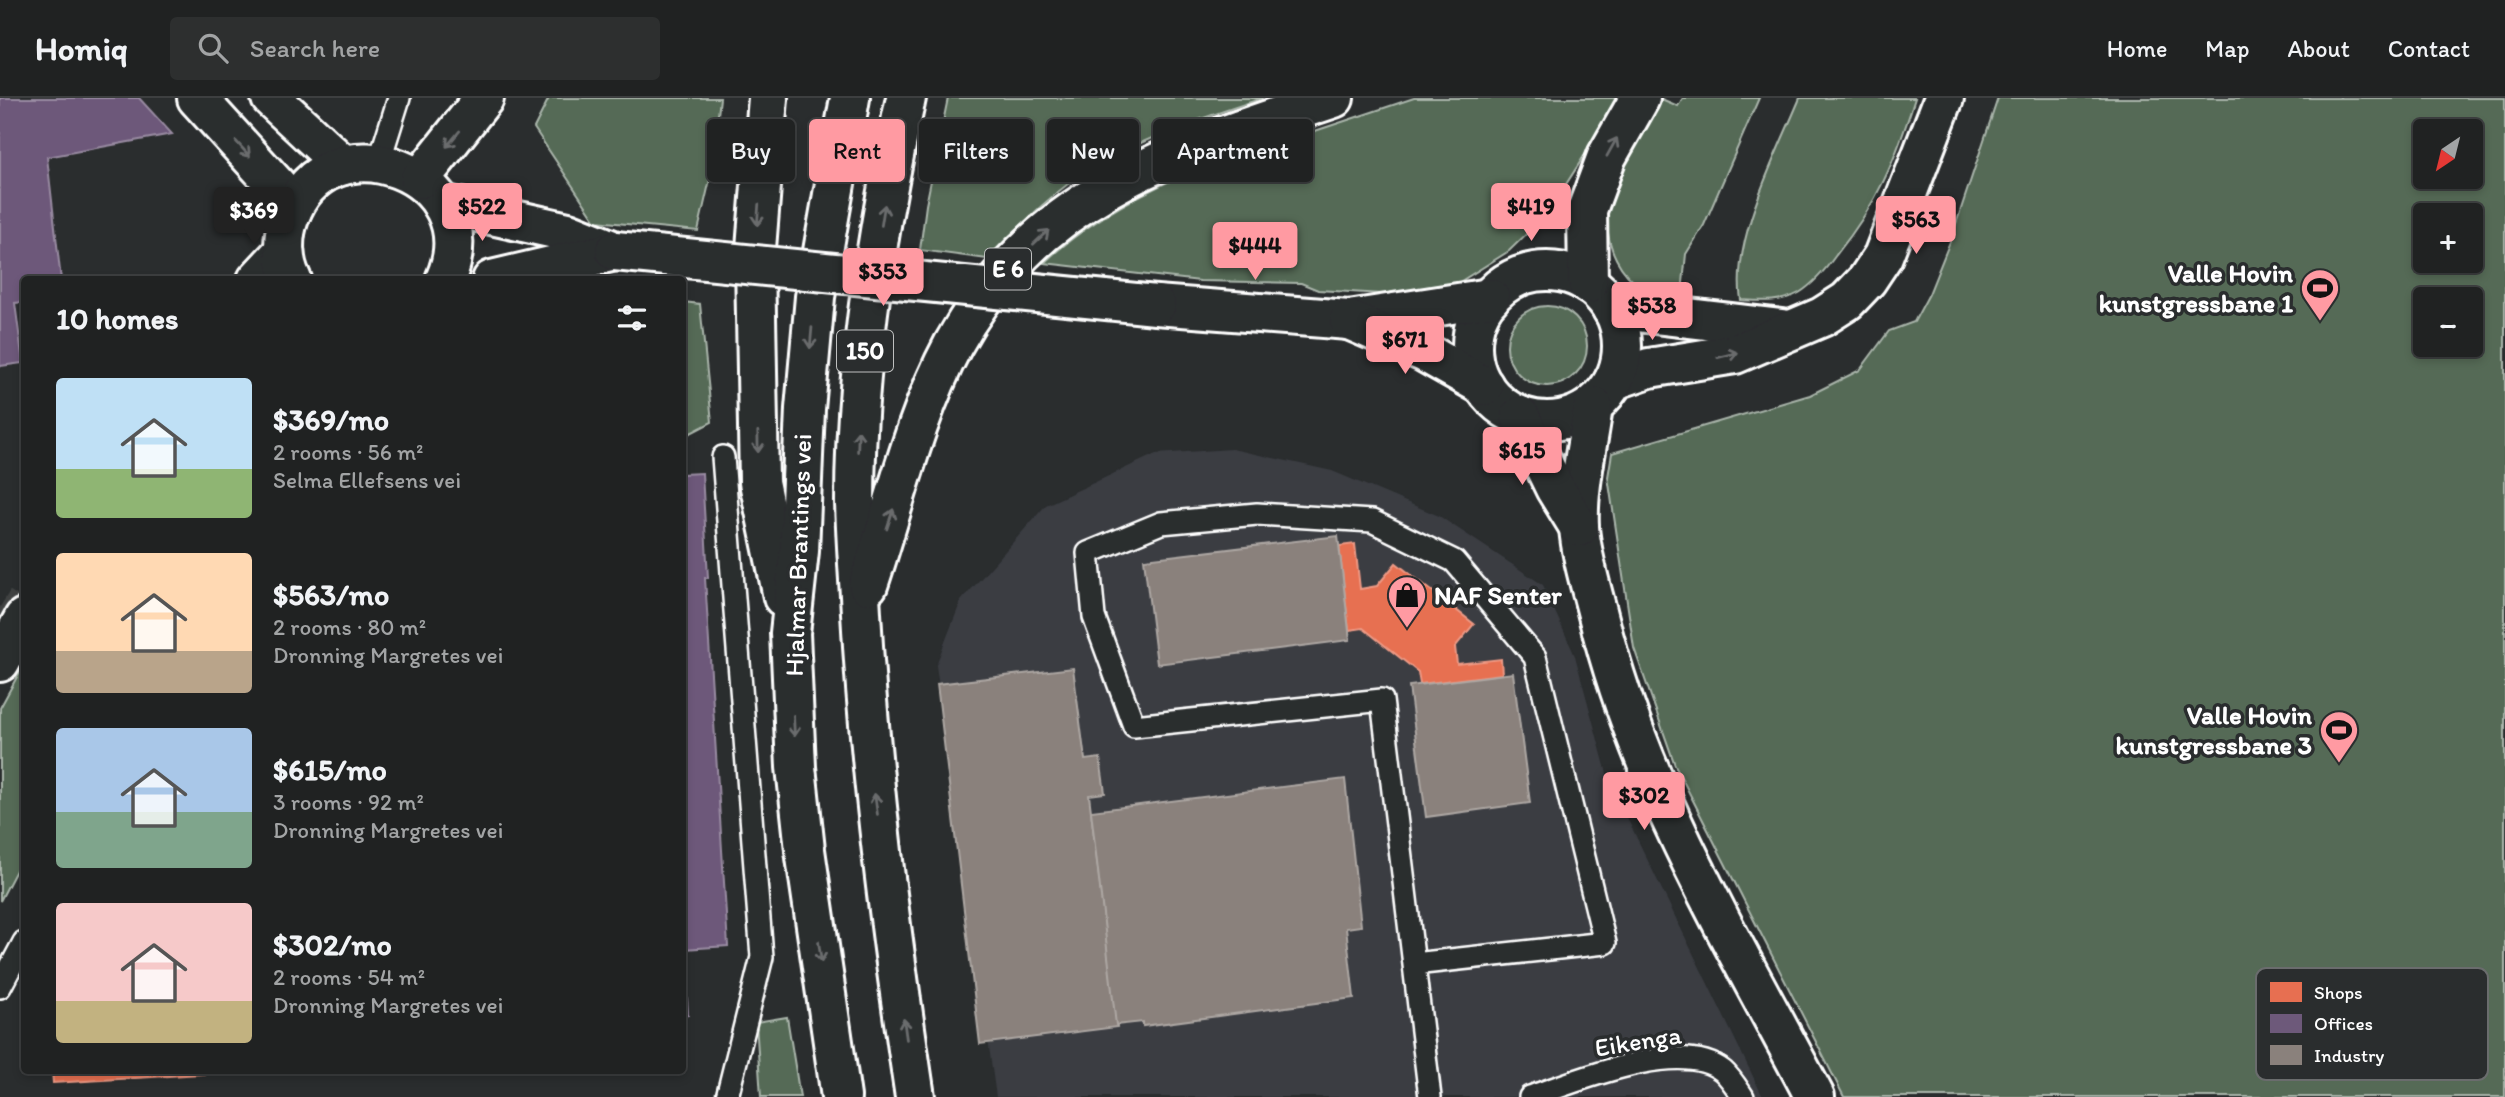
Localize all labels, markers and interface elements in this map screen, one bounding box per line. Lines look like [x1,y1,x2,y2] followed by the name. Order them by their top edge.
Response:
[170,17,660,80] search box
[35,29,128,68] text: Homiq
[194,29,232,67] icon: search
[250,32,380,64] text: Search here
[2107,34,2167,63] text: Home
[2205,34,2249,63] text: Map
[2287,34,2350,63] text: About
[2388,34,2470,63] text: Contact
[707,119,795,182] chip: Buy
[809,119,905,182] chip: Rent
[919,119,1033,182] chip: Filters
[1047,119,1139,182] chip: New
[1153,119,1313,182] chip: Apartment
[2413,119,2483,189] north arrow
[2413,119,2483,357] map controls
[446,130,461,148] one-way arrow
[1606,137,1619,158] one-way arrow
[234,139,250,157] one-way arrow
[441,184,523,243] pin: $522
[1490,184,1572,243] pin: $419
[213,188,295,247] pin: $369
[458,192,506,220] text: $522
[1507,192,1555,220] text: $419
[230,196,278,224] text: $369
[1875,197,1957,256] pin: $563
[751,203,764,226] one-way arrow
[2413,203,2483,273] button: +
[877,204,890,227] one-way arrow
[1892,205,1940,233] text: $563
[1214,222,1296,282] pin: $444
[1032,228,1049,245] one-way arrow
[1228,231,1282,259] text: $444
[842,248,924,308] pin: $353
[985,248,1031,289] road number: E 6
[859,257,907,285] text: $353
[2099,257,2293,319] place label: Valle Hovin kunstgressbane 1
[2299,267,2341,322] sports icon: Valle Hovin kunstgressbane 1
[1611,282,1693,342] pin: $538
[2413,287,2483,357] button: −
[1628,291,1676,319] text: $538
[613,299,651,337] icon: filters
[56,300,179,337] text: 10 homes
[1364,316,1446,376] pin: $671
[1382,325,1428,353] text: $671
[805,326,818,349] one-way arrow
[837,330,893,372] road number: 150
[1716,348,1739,361] one-way arrow
[273,401,389,438] text: $369/mo
[112,406,196,490] icon: home
[1481,428,1563,487] pin: $615
[751,430,765,453] one-way arrow
[851,430,864,453] one-way arrow
[778,433,818,677] street label: Hjalmar Brantings vei
[1499,436,1545,464] text: $615
[273,438,424,466] text: 2 rooms · 56 m²
[273,466,461,494] text: Selma Ellefsens vei
[885,509,897,531] one-way arrow
[1386,574,1428,629] shop icon: NAF Senter
[273,576,389,613] text: $563/mo
[1434,579,1562,611] place label: NAF Senter
[112,581,196,665] icon: home
[273,613,426,641] text: 2 rooms · 80 m²
[273,641,503,669] text: Dronning Margretes vei
[2116,699,2312,761] place label: Valle Hovin kunstgressbane 3
[2318,709,2360,764] sports icon: Valle Hovin kunstgressbane 3
[788,714,801,737] one-way arrow
[273,751,387,788] text: $615/mo
[112,756,196,840] icon: home
[1603,772,1685,832] pin: $302
[1619,781,1669,809] text: $302
[273,788,424,816] text: 3 rooms · 92 m²
[869,793,882,816] one-way arrow
[273,816,503,844] text: Dronning Margretes vei
[273,926,392,963] text: $302/mo
[112,931,196,1015] icon: home
[813,940,826,963] one-way arrow
[273,963,425,991] text: 2 rooms · 54 m²
[2256,968,2488,1080] legend
[2314,981,2363,1004] text: Shops
[273,991,503,1019] text: Dronning Margretes vei
[2314,1012,2373,1035] text: Offices
[1592,1018,1684,1064] street label: Eikenga
[898,1019,911,1041] one-way arrow
[2314,1044,2384,1067] text: Industry

